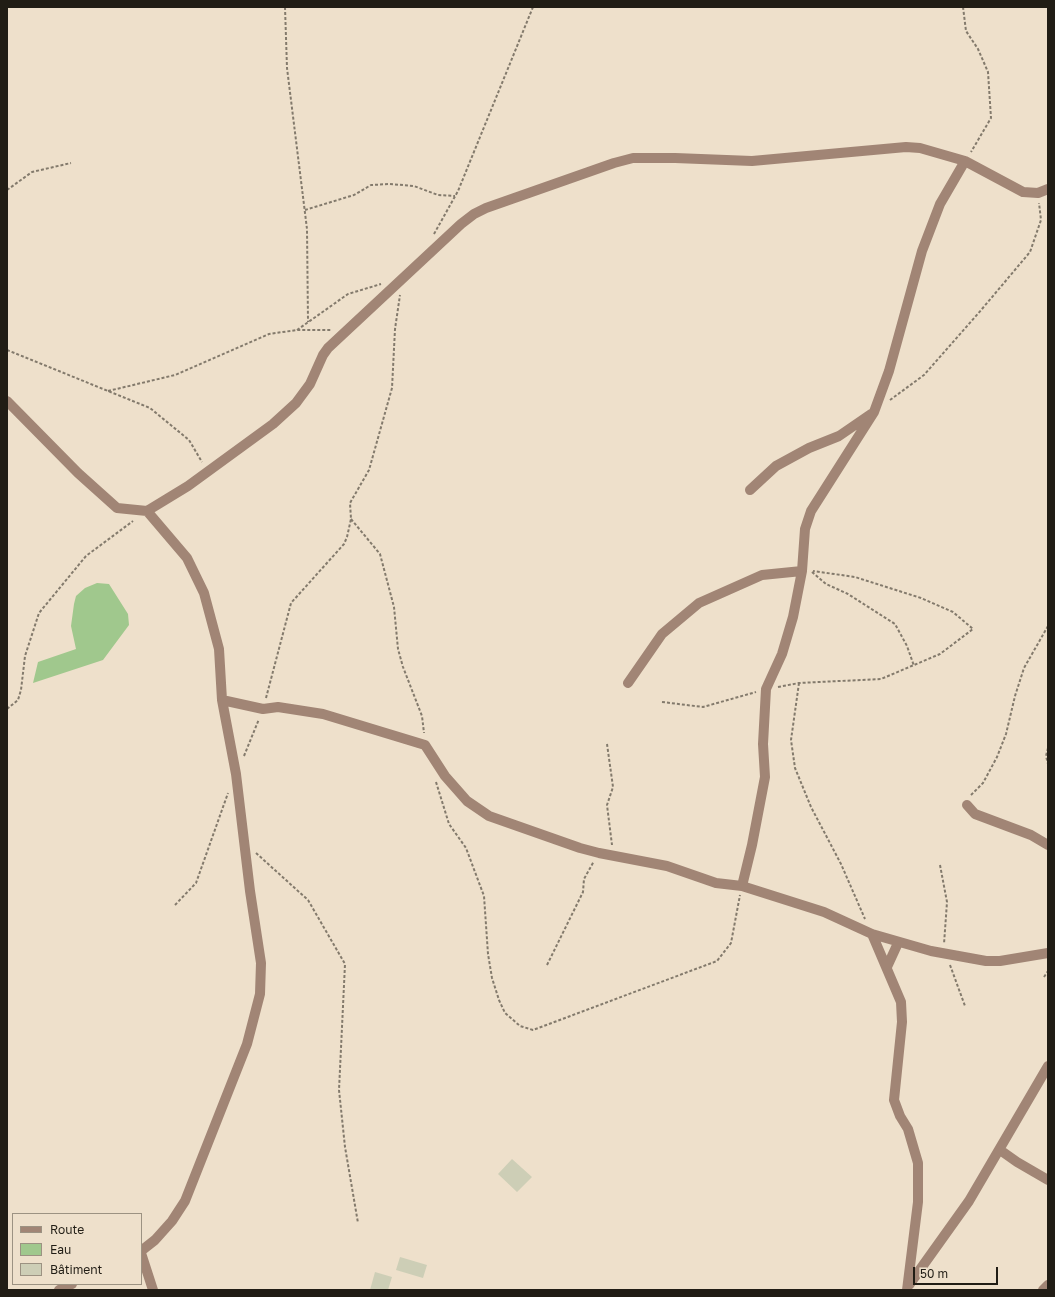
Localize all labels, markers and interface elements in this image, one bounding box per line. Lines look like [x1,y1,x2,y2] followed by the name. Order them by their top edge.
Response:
[12,1213,142,1285] legend
[50,1222,84,1237] text: Route
[50,1242,71,1257] text: Eau
[915,1259,1000,1285] scale bar
[50,1262,102,1277] text: Bâtiment
[920,1266,948,1281] text: 50 m

